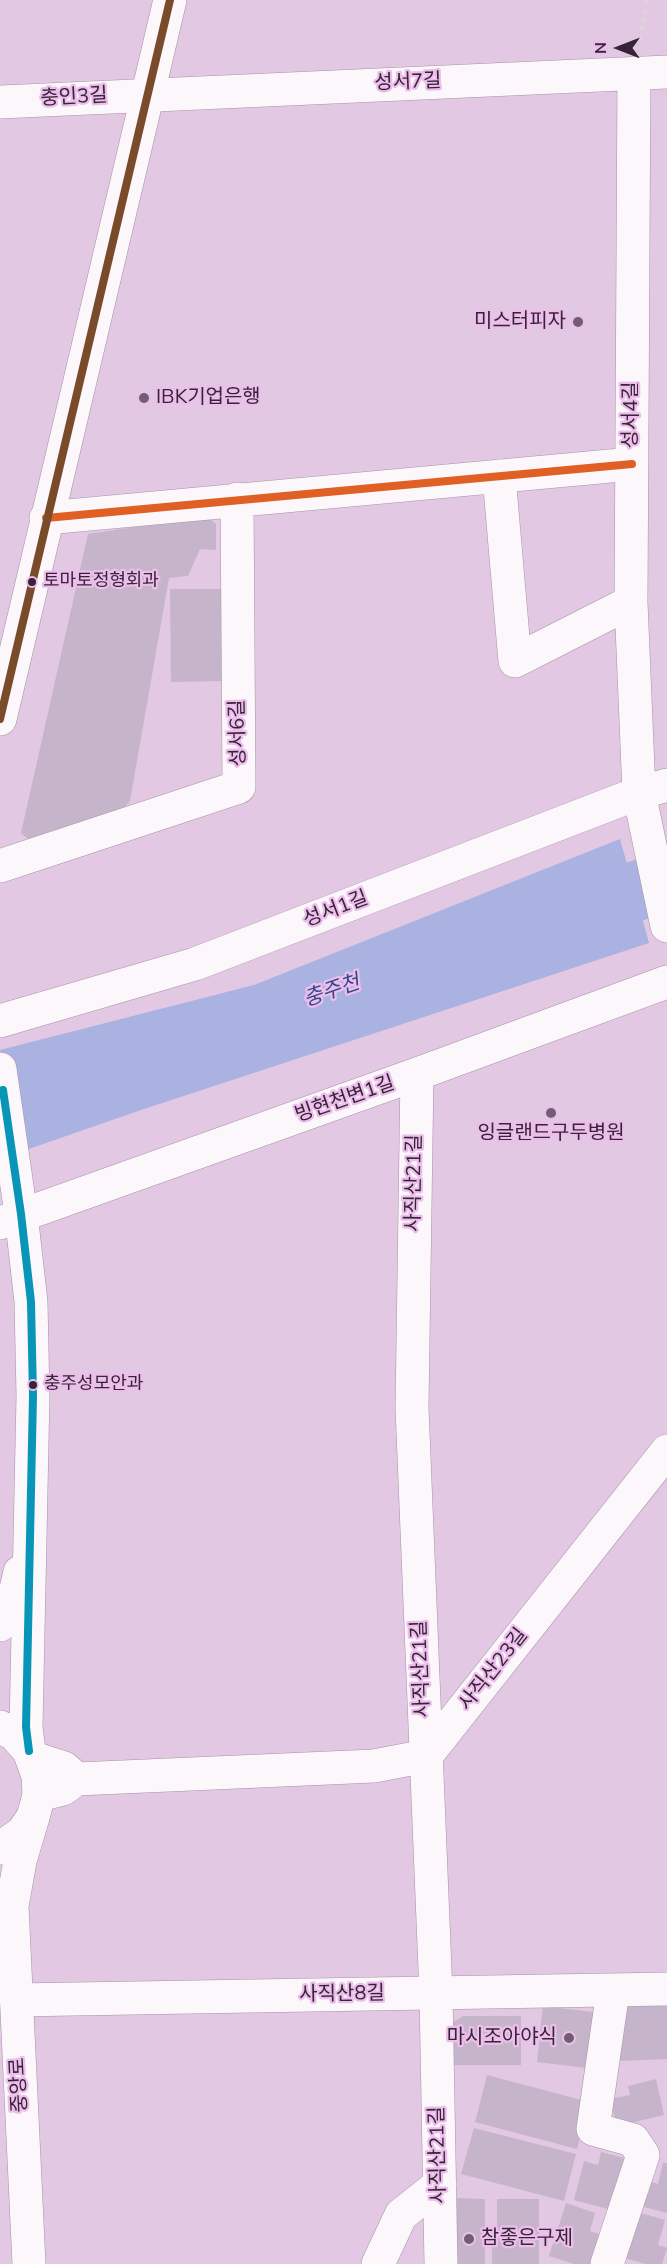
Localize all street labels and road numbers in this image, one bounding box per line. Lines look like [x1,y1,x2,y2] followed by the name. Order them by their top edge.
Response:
[374,70,442,96] street label: 성서7길
[40,84,108,112] street label: 충인3길
[620,381,644,449] street label: 성서4길
[226,699,252,767] street label: 성서6길
[300,887,372,933] street label: 성서1길
[292,1072,398,1128] street label: 빙현천변1길
[402,1134,428,1232] street label: 사직산21길
[408,1620,436,1718] street label: 사직산21길
[454,1624,534,1716] street label: 사직산23길
[299,1982,385,2008] street label: 사직산8길
[7,2057,33,2113] street label: 중앙로
[426,2106,452,2204] street label: 사직산21길

